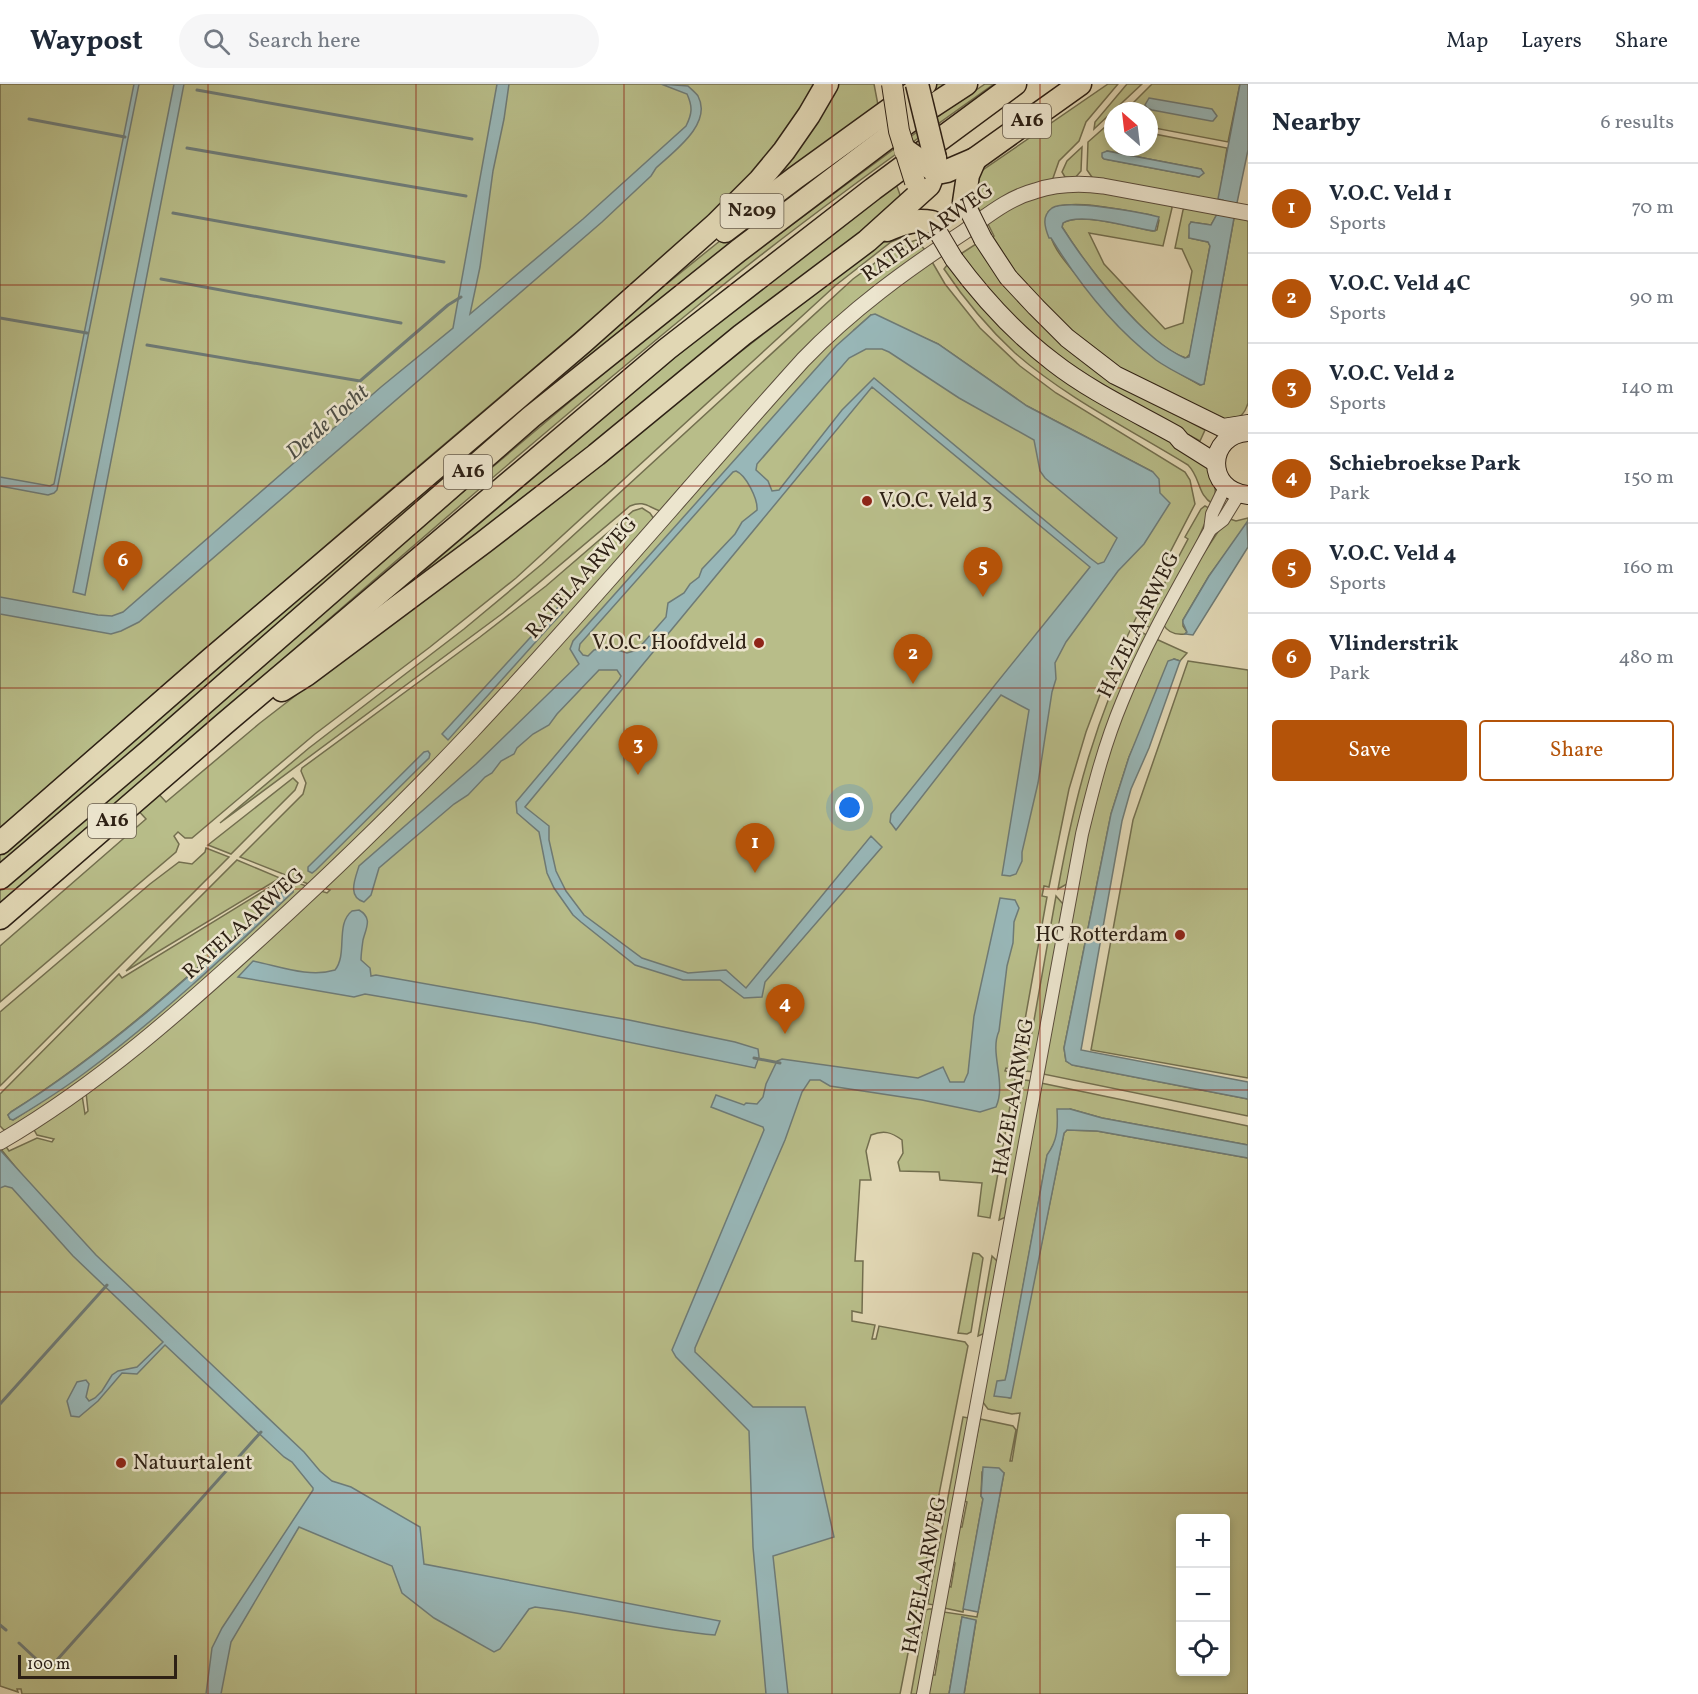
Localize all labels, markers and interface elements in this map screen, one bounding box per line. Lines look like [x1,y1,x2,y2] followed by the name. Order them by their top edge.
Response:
[179,14,599,68] search box
[30,22,143,61] text: Waypost
[200,25,233,58] icon: search
[248,26,360,57] text: Search here
[1446,27,1488,56] text: Map
[1521,27,1582,56] text: Layers
[1615,27,1668,56] text: Share
[1104,102,1158,156] north arrow
[1003,104,1051,138] road number: A16
[1272,105,1361,141] text: Nearby
[1601,109,1674,137] text: 6 results
[856,177,1000,289] street label: RATELAARWEG
[1329,179,1452,210] text: V.O.C. Veld 1
[720,194,783,228] road number: N209
[1287,194,1296,222] text: 1
[1631,194,1674,222] text: 70 m
[1329,210,1386,238] text: Sports
[1329,269,1471,300] text: V.O.C. Veld 4C
[1286,284,1297,312] text: 2
[1630,284,1674,312] text: 90 m
[1329,300,1386,328] text: Sports
[1329,359,1455,390] text: V.O.C. Veld 2
[1286,374,1297,402] text: 3
[1621,374,1674,402] text: 140 m
[280,378,377,468] water label: Derde Tocht
[1329,390,1386,418] text: Sports
[1329,449,1521,480] text: Schiebroekse Park
[444,455,492,489] road number: A16
[1285,464,1298,492] text: 4
[1623,464,1674,492] text: 150 m
[1329,480,1370,508] text: Park
[879,487,993,516] place label: V.O.C. Veld 3
[860,494,874,508] marker: V.O.C. Veld 3
[519,511,645,645] street label: RATELAARWEG
[1329,539,1457,570] text: V.O.C. Veld 4
[104,542,142,591] pin: 6
[1091,547,1187,703] street label: HAZELAARWEG
[964,548,1002,597] pin: 5
[1287,554,1296,582] text: 5
[1622,554,1674,582] text: 160 m
[1329,570,1386,598] text: Sports
[592,629,747,658] place label: V.O.C. Hoofdveld
[1329,629,1459,660] text: Vlinderstrik
[894,634,932,684] pin: 2
[752,636,766,650] marker: V.O.C. Hoofdveld
[1286,644,1297,672] text: 6
[1619,644,1674,672] text: 480 m
[1329,660,1370,688] text: Park
[1272,720,1467,781] button: Save
[1479,720,1674,781] button: Share
[618,726,658,775] pin: 3
[835,793,864,822] your location
[88,804,136,838] road number: A16
[736,824,774,873] pin: 1
[177,861,311,987] street label: RATELAARWEG
[1035,921,1168,950] place label: HC Rotterdam
[1173,928,1187,942] marker: HC Rotterdam
[766,984,804,1034] pin: 4
[986,1016,1042,1178] street label: HAZELAARWEG
[133,1449,253,1478] place label: Natuurtalent
[114,1456,128,1470] marker: Natuurtalent
[896,1494,954,1656] street label: HAZELAARWEG
[1176,1514,1230,1676] map controls
[1176,1514,1230,1568] button: +
[1176,1568,1230,1622] button: −
[1176,1622,1230,1676] button: locate
[18,1652,177,1680] scale bar
[27,1654,70,1676] text: 100 m

